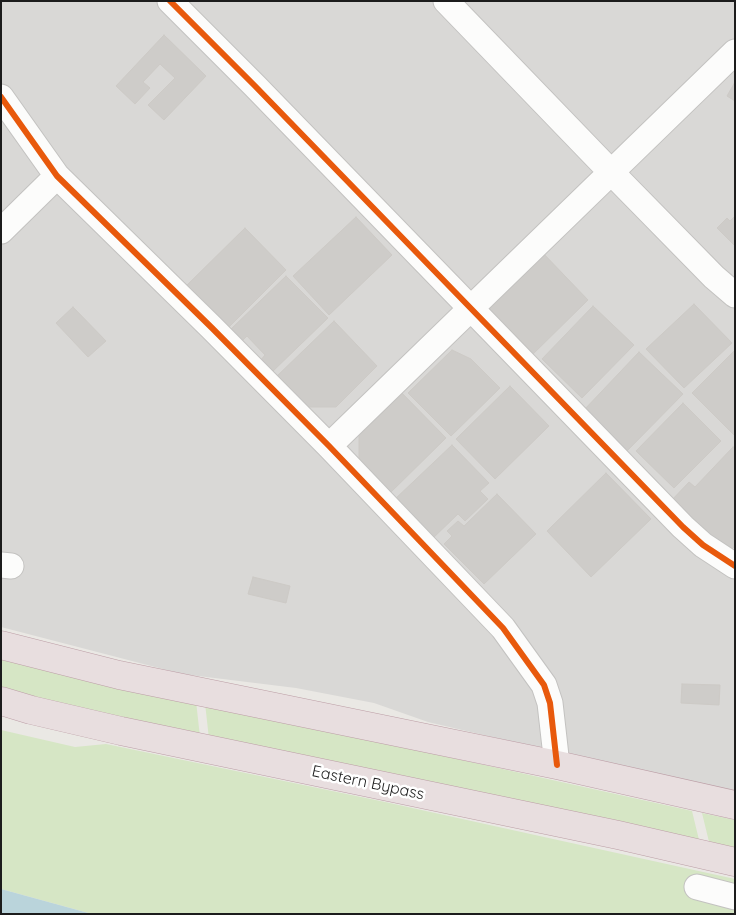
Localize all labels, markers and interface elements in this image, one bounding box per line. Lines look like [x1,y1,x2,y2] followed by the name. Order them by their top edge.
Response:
[310,762,426,804] street label: Eastern Bypass

